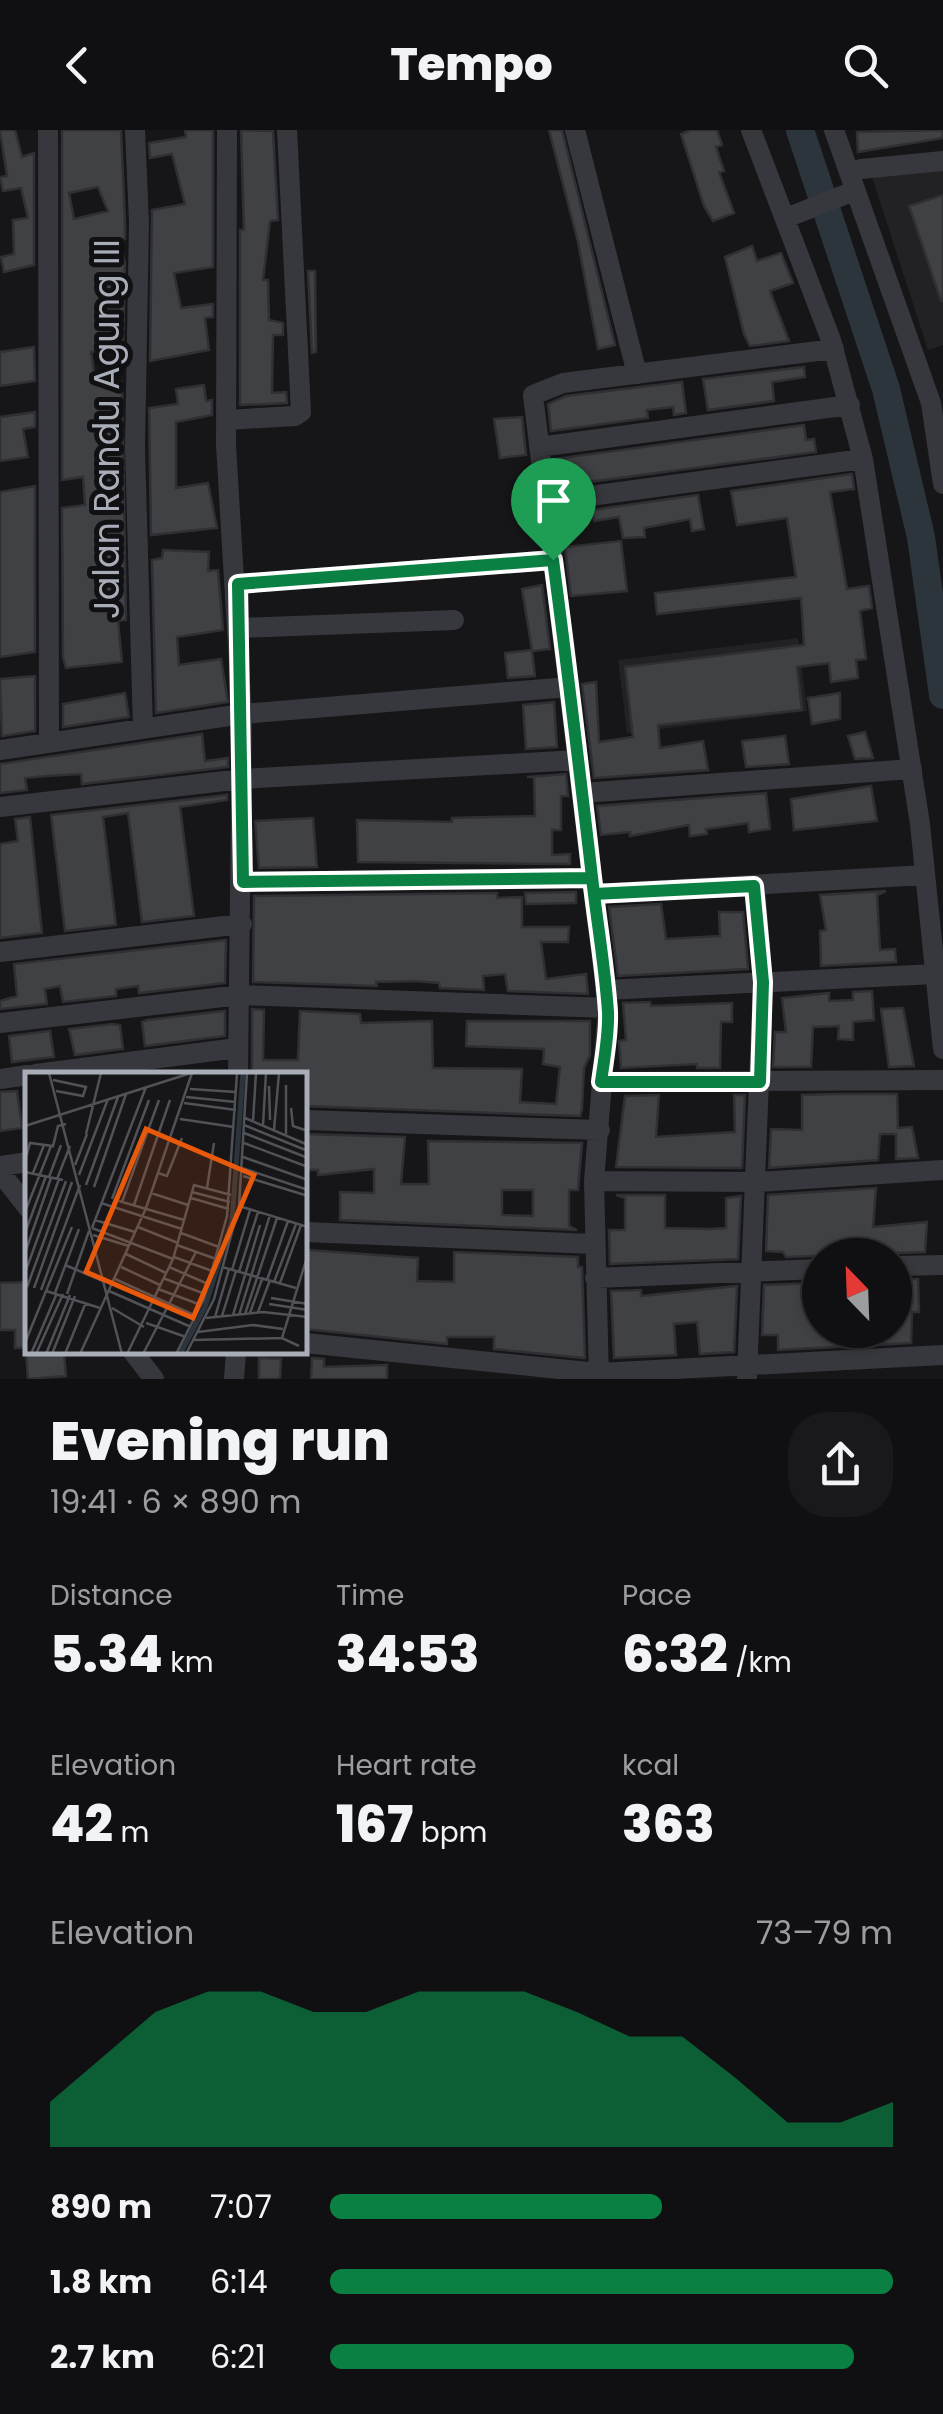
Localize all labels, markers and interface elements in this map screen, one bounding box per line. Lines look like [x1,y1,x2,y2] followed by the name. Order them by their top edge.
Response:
[390,33,553,96] text: Tempo
[50,38,105,93] icon: back
[838,38,893,93] icon: search
[82,239,131,619] street label: Jalan Randu Agung III
[511,458,596,561] pin
[526,473,581,528] icon: arrive
[25,1072,308,1354] inset map
[802,1238,912,1348] north arrow
[802,1238,912,1348] map controls
[50,1402,390,1479] text: Evening run
[788,1412,893,1517] button: share
[50,1479,301,1524] text: 19:41 · 6 × 890 m
[50,1576,173,1615] text: Distance
[336,1576,404,1615] text: Time
[622,1576,692,1615] text: Pace
[50,1619,163,1690] text: 5.34
[336,1619,479,1690] text: 34:53
[622,1619,728,1690] text: 6:32
[163,1643,214,1682] text: km
[728,1643,792,1682] text: /km
[50,1746,176,1785] text: Elevation
[336,1746,477,1785] text: Heart rate
[622,1746,679,1785] text: kcal
[50,1789,113,1860] text: 42
[336,1789,413,1860] text: 167
[622,1789,715,1860] text: 363
[113,1813,149,1852] text: m
[413,1813,487,1852] text: bpm
[50,1910,194,1955] text: Elevation
[756,1910,893,1955] text: 73–79 m
[50,2184,152,2229] text: 890 m
[210,2184,272,2229] text: 7:07
[50,2259,152,2304] text: 1.8 km
[210,2259,268,2304] text: 6:14
[50,2334,155,2379] text: 2.7 km
[210,2334,266,2379] text: 6:21

